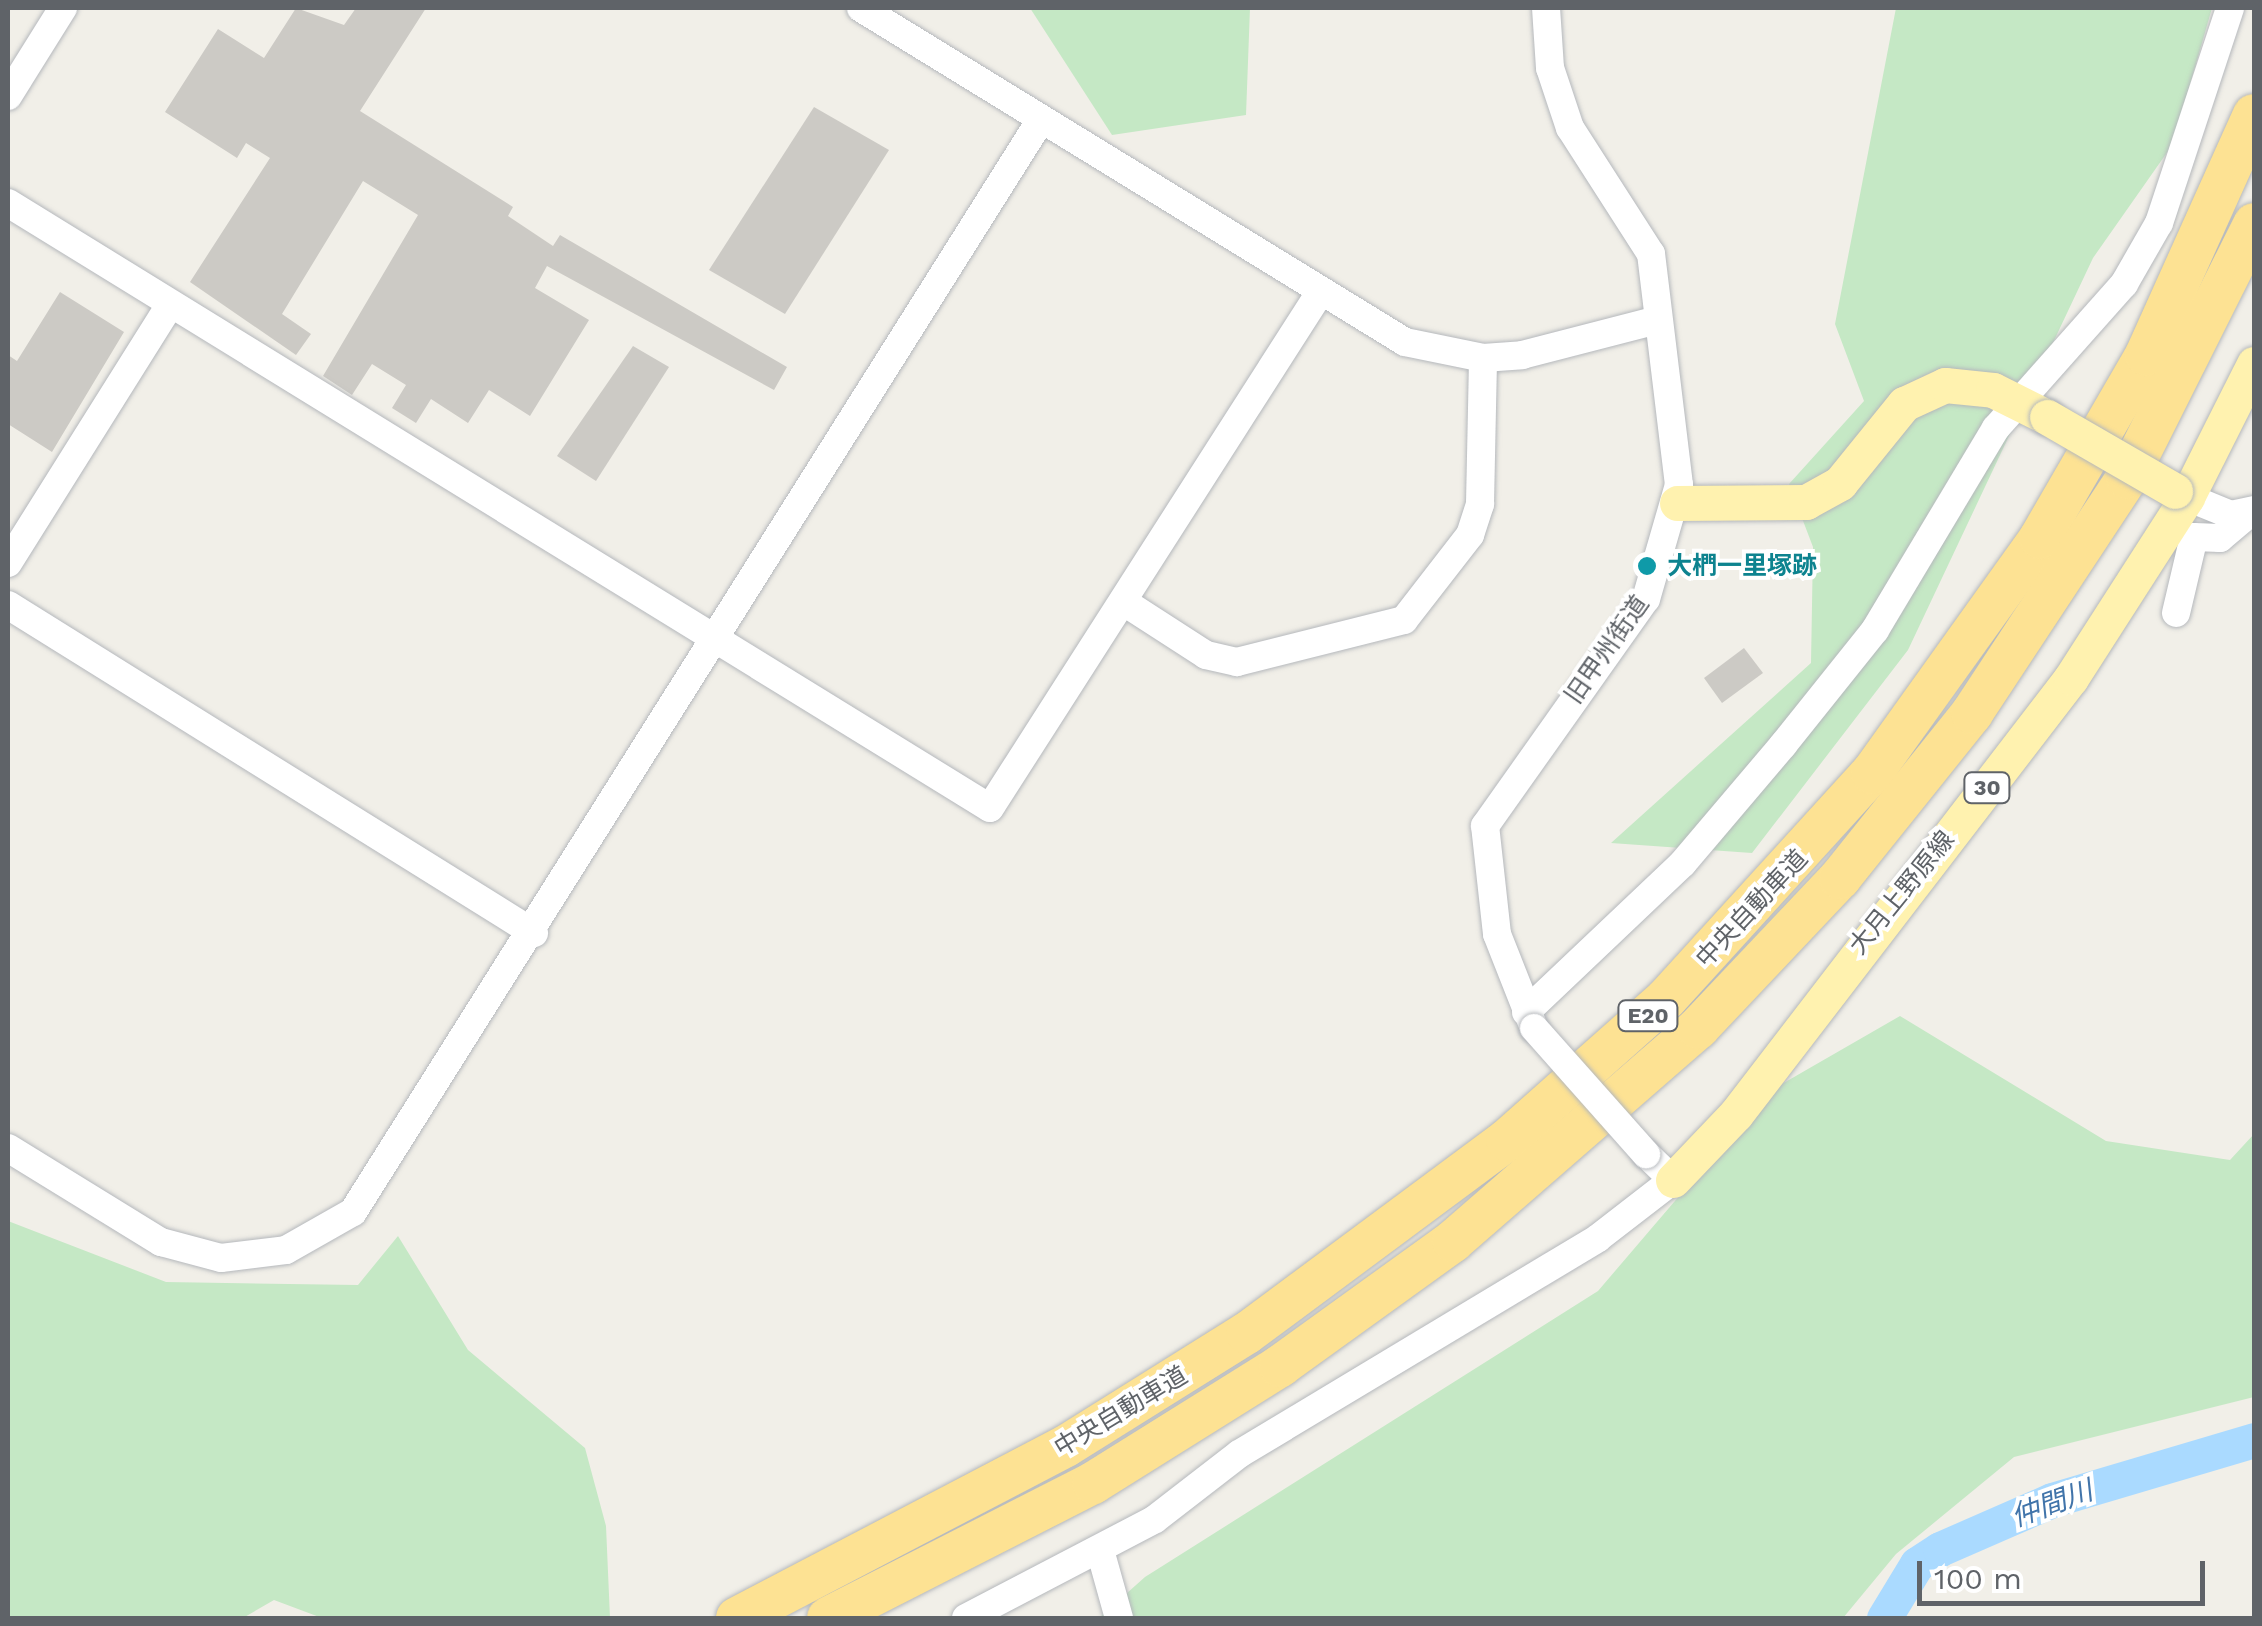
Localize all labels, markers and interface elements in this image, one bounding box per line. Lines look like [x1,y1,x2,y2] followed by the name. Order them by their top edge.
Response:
[1667,551,1817,581] place label: 大椚一里塚跡
[1636,555,1658,577] marker: 大椚一里塚跡
[1559,590,1655,710] street label: 旧甲州街道
[1962,771,2012,805] road number: 30
[1843,825,1961,961] street label: 大月上野原線
[1690,844,1814,974] street label: 中央自動車道
[1616,999,1680,1033] road number: E20
[1049,1361,1193,1463] street label: 中央自動車道
[2007,1474,2097,1534] water label: 仲間川
[1922,1541,2210,1603] scale bar
[1934,1561,2022,1596] text: 100 m

